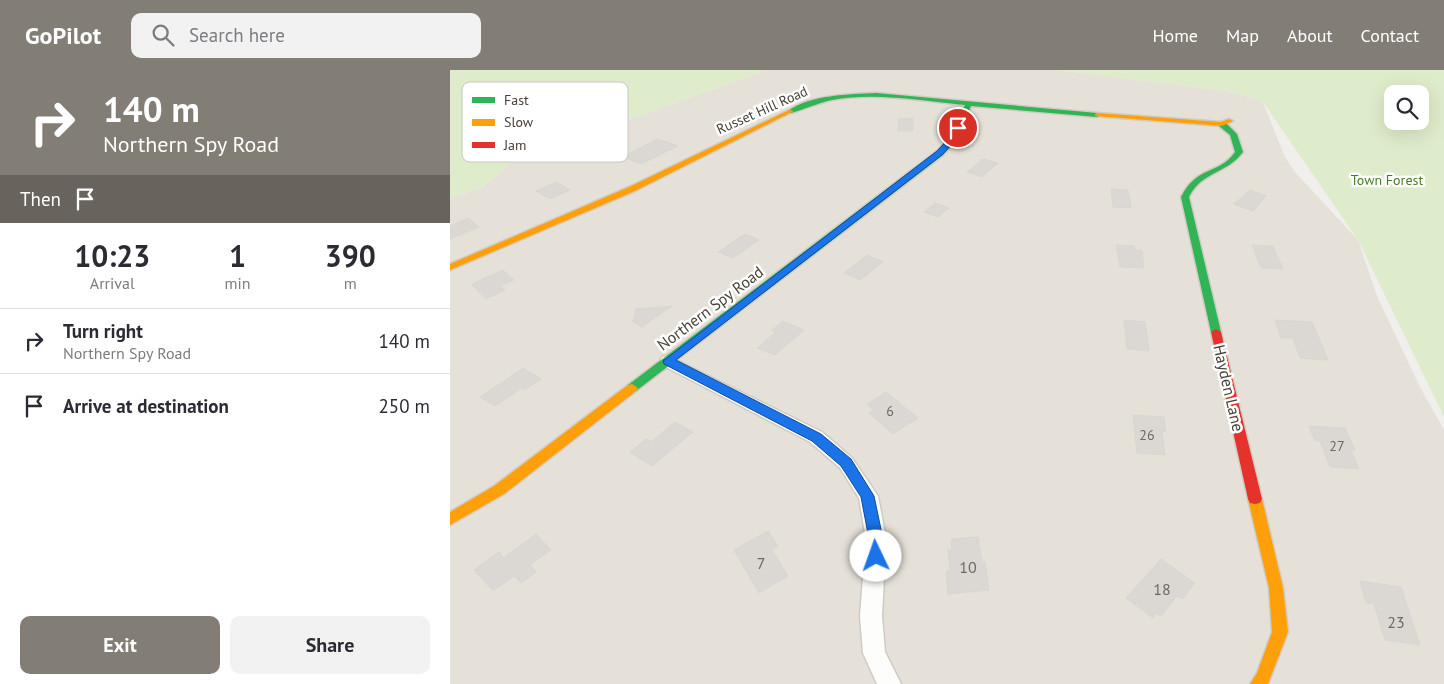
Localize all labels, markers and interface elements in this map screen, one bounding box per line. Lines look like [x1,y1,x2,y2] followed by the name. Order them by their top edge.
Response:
[131,13,481,58] search box
[25,20,101,51] text: GoPilot
[149,21,177,49] icon: search
[189,23,285,47] text: Search here
[1152,24,1198,47] text: Home
[1226,24,1259,47] text: Map
[1287,24,1333,47] text: About
[1361,24,1419,47] text: Contact
[462,82,628,162] legend
[714,82,810,138] street label: Russet Hill Road
[1384,85,1429,130] map controls
[1384,85,1429,130] button: search
[103,86,200,132] text: 140 m
[20,90,85,155] icon: right
[504,91,529,109] text: Fast
[937,107,979,149] pin
[504,113,534,131] text: Slow
[944,114,972,142] icon: arrive
[103,130,279,158] text: Northern Spy Road
[503,136,526,154] text: Jam
[1351,171,1423,189] park label: Town Forest
[71,185,99,213] icon: arrive
[20,187,61,211] text: Then
[74,236,150,275] text: 10:23
[229,236,246,275] text: 1
[325,236,376,275] text: 390
[653,261,767,355] street label: Northern Spy Road
[90,273,135,293] text: Arrival
[225,273,251,293] text: min
[344,273,357,293] text: m
[63,319,143,343] text: Turn right
[20,327,48,355] icon: right
[378,329,430,353] text: 140 m
[63,343,191,363] text: Northern Spy Road
[1209,343,1249,433] street label: Hayden Lane
[20,392,48,420] icon: arrive
[63,394,229,418] text: Arrive at destination
[378,394,430,418] text: 250 m
[886,402,894,420] house number: 6
[1139,426,1155,444] house number: 26
[1329,437,1345,455] house number: 27
[849,529,901,581] position arrow
[757,553,765,573] house number: 7
[959,557,977,577] house number: 10
[1153,579,1171,599] house number: 18
[1387,612,1405,632] house number: 23
[20,616,220,674] button: Exit
[230,616,430,674] button: Share

